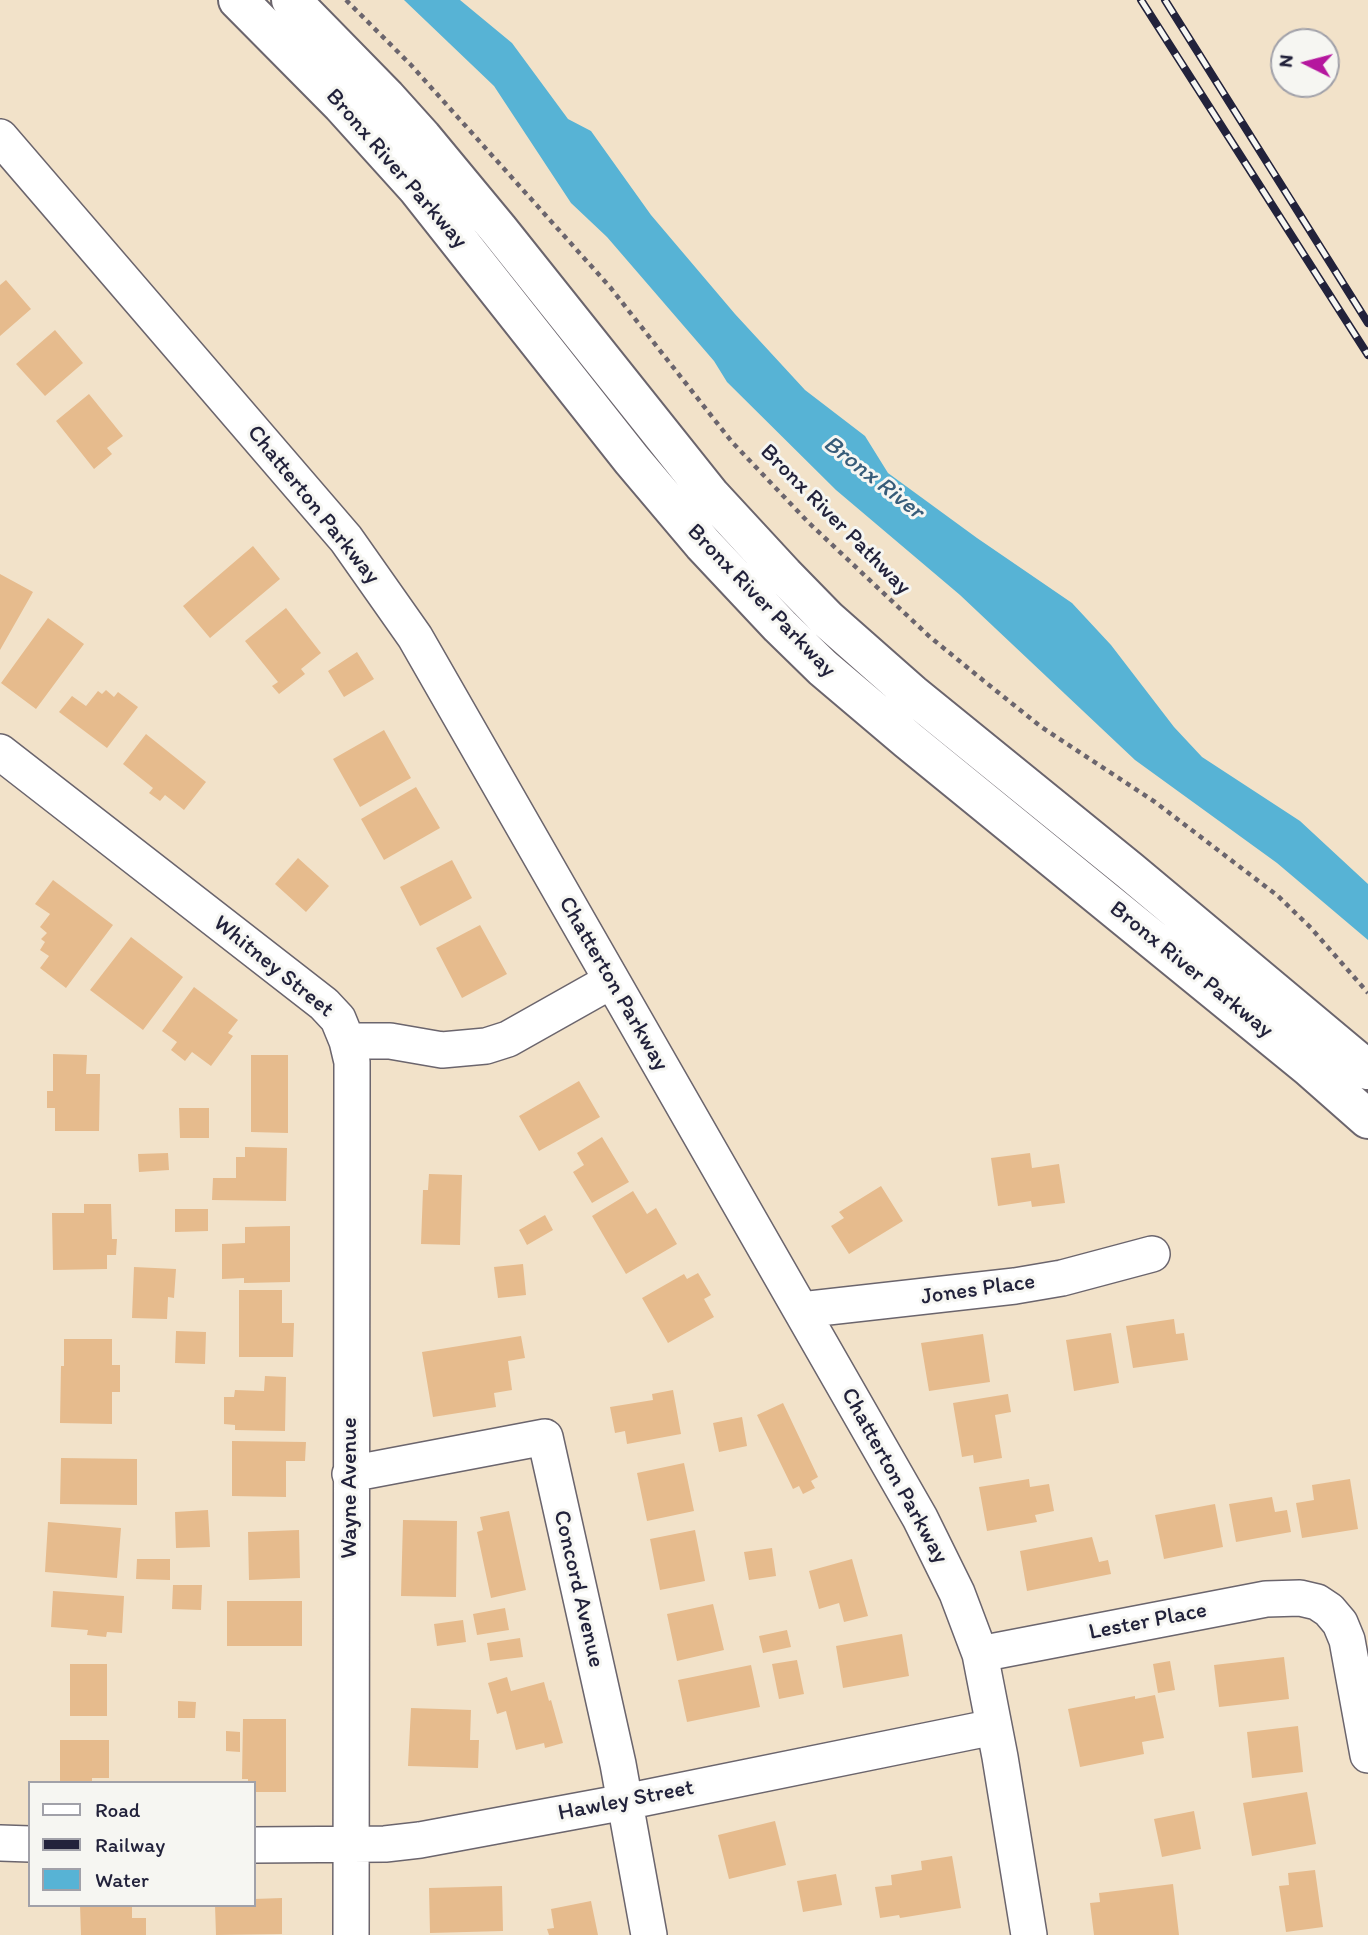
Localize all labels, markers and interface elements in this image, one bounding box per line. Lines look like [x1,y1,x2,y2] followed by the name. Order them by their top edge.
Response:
[1270,28,1340,98] north arrow
[1273,53,1298,69] text: N
[319,83,473,255] street label: Bronx River Parkway
[240,420,386,590] street label: Chatterton Parkway
[817,430,929,526] water label: Bronx River
[754,439,916,601] street label: Bronx River Pathway
[681,518,841,684] street label: Bronx River Parkway
[552,892,674,1076] street label: Chatterton Parkway
[1104,895,1278,1045] street label: Bronx River Parkway
[207,910,339,1024] street label: Whitney Street
[919,1268,1037,1312] street label: Jones Place
[834,1383,954,1569] street label: Chatterton Parkway
[336,1417,364,1559] street label: Wayne Avenue
[546,1508,610,1670] street label: Concord Avenue
[1087,1597,1209,1647] street label: Lester Place
[556,1774,696,1828] street label: Hawley Street
[28,1781,256,1907] legend
[95,1797,140,1822] text: Road
[95,1832,165,1857] text: Railway
[95,1867,149,1892] text: Water

